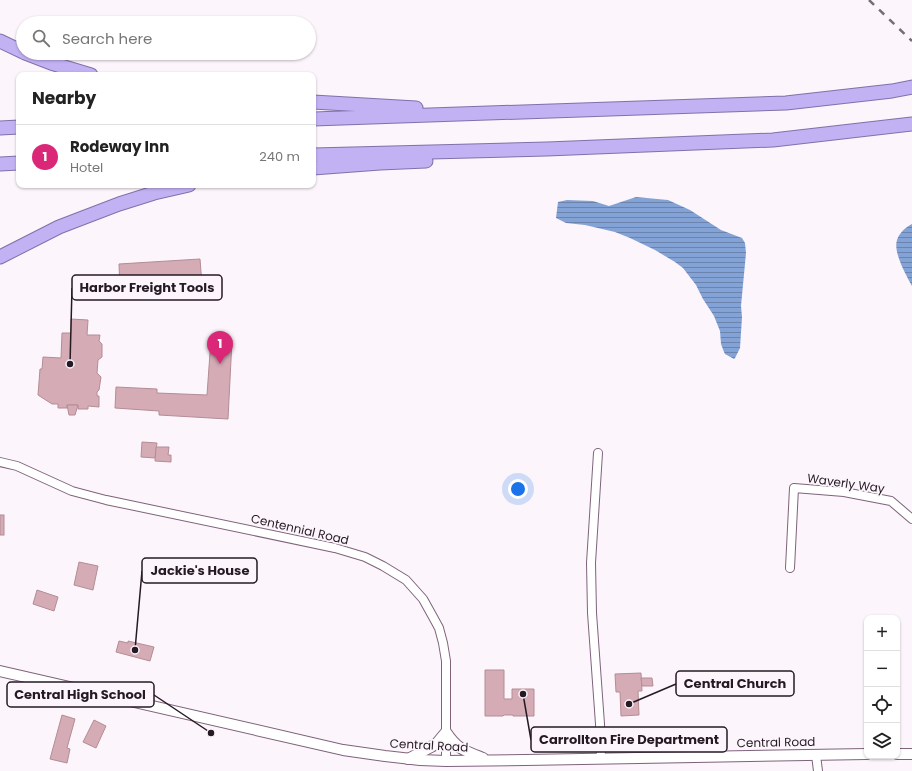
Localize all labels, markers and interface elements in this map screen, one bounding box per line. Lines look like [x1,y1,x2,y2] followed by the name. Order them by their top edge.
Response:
[16,16,316,60] search box
[30,27,52,49] icon: search
[62,28,152,49] text: Search here
[32,86,96,110] text: Nearby
[70,136,169,157] text: Rodeway Inn
[43,147,47,166] text: 1
[259,147,300,166] text: 240 m
[70,158,103,177] text: Hotel
[72,275,222,300] callout: Harbor Freight Tools
[80,278,214,297] text: Harbor Freight Tools
[207,331,233,364] pin: 1
[806,469,886,497] street label: Waverly Way
[508,479,528,499] your location
[249,509,351,549] street label: Centennial Road
[142,558,257,583] callout: Jackie's House
[151,561,249,580] text: Jackie's House
[864,615,900,759] map controls
[864,615,900,651] button: +
[864,651,900,687] button: −
[676,671,794,696] callout: Central Church
[684,674,787,693] text: Central Church
[7,682,154,707] callout: Central High School
[14,685,146,704] text: Central High School
[864,687,900,723] button: locate
[864,723,900,759] button: layers
[531,727,727,752] callout: Carrollton Fire Department
[539,730,719,749] text: Carrollton Fire Department
[737,733,815,751] street label: Central Road
[389,734,469,756] street label: Central Road

